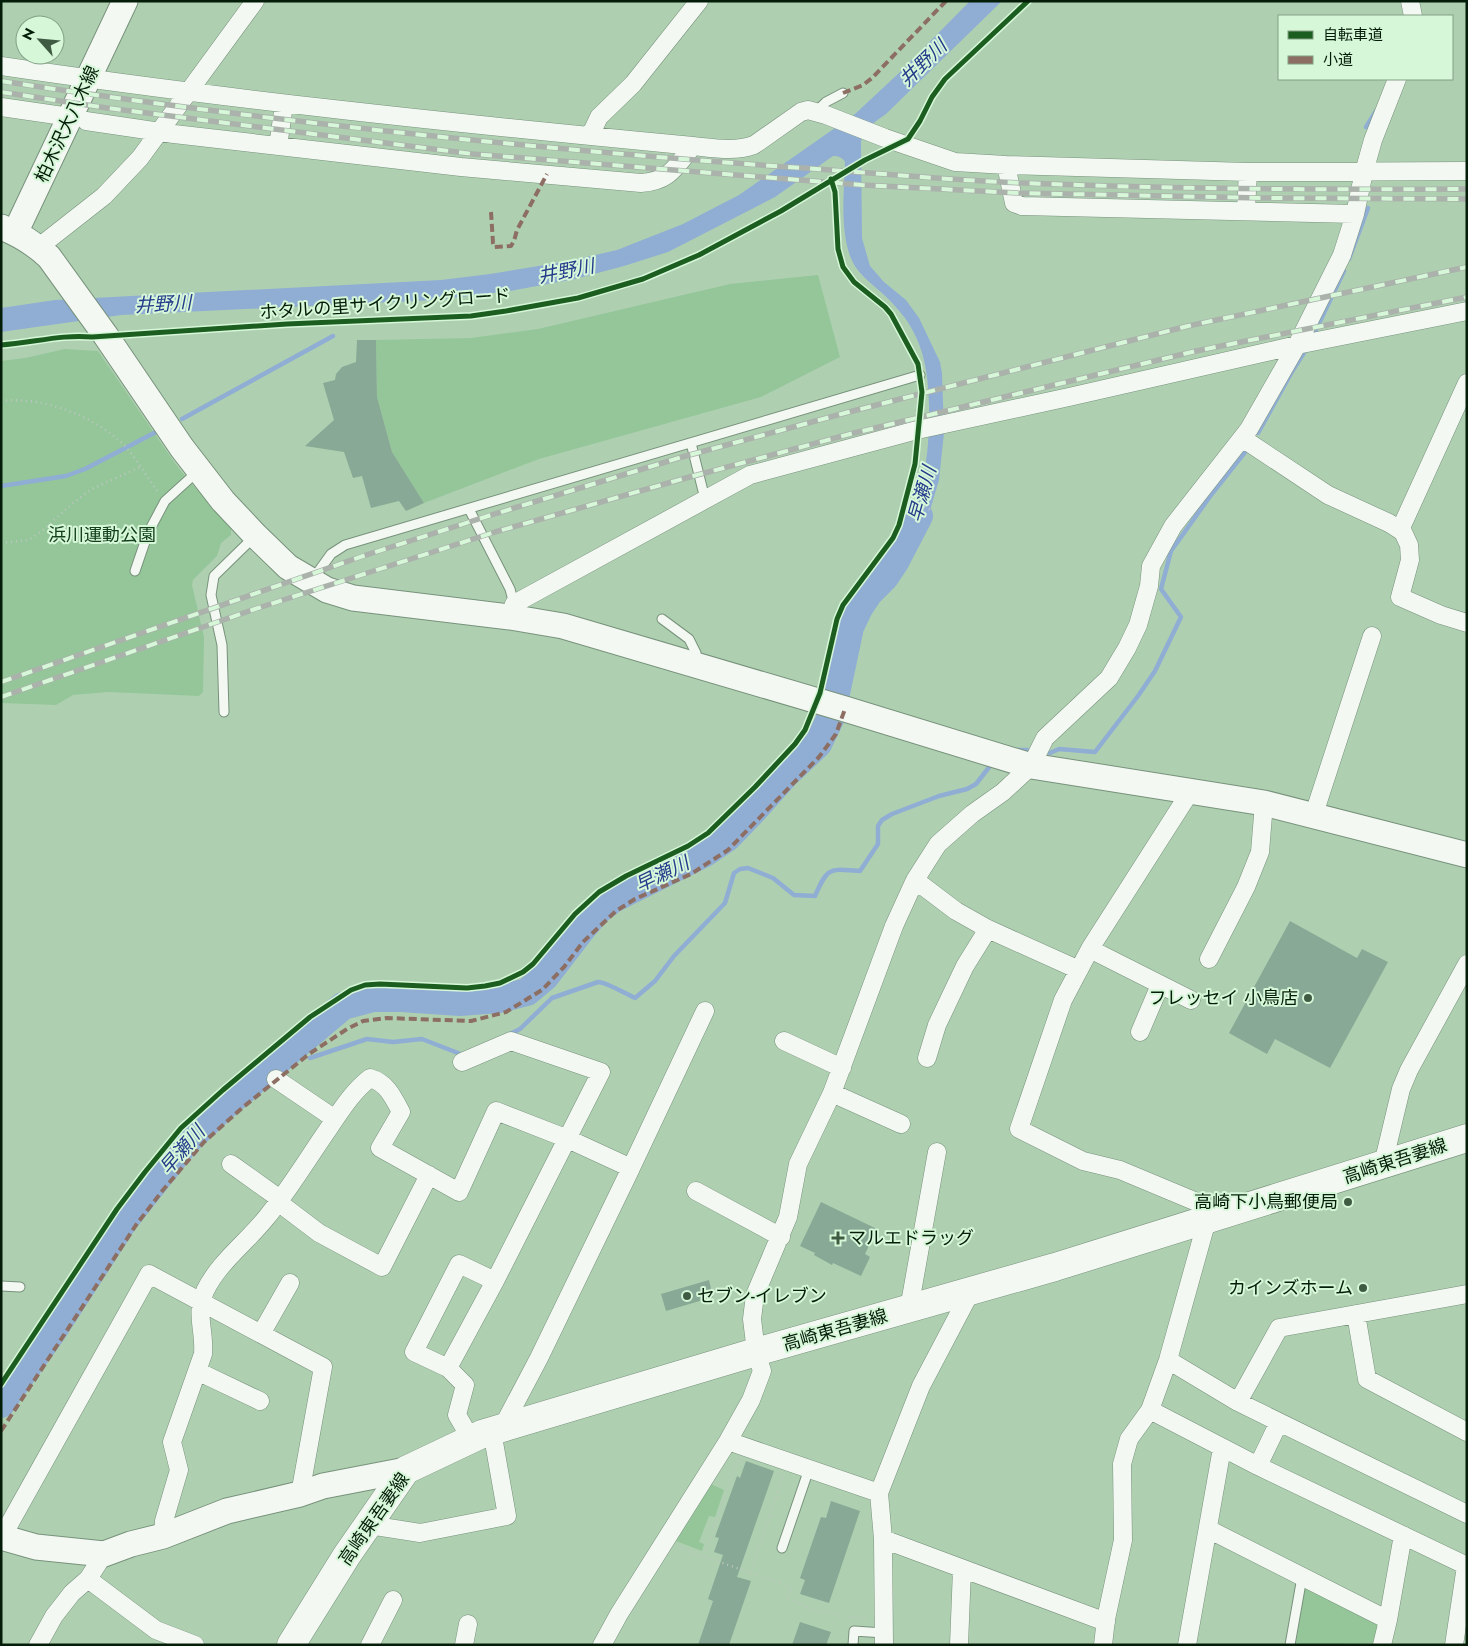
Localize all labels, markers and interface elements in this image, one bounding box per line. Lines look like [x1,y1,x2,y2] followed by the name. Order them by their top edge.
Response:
[15,15,65,65] north arrow
[1278,15,1453,80] legend
[1323,24,1383,46] text: 自転車道
[17,25,40,44] text: N
[893,32,954,93] water label: 井野川
[1323,49,1353,71] text: 小道
[29,61,105,187] street label: 柏木沢大八木線
[535,252,599,290] water label: 井野川
[259,282,511,326] street label: ホタルの里サイクリングロード
[134,289,194,319] water label: 井野川
[901,461,943,525] water label: 早瀬川
[48,522,156,548] park label: 浜川運動公園
[630,848,695,899] water label: 早瀬川
[1149,985,1298,1011] place label: フレッセイ 小鳥店
[1302,992,1314,1004] marker: フレッセイ 小鳥店
[153,1118,212,1180] water label: 早瀬川
[1340,1132,1450,1190] street label: 高崎東吾妻線
[1194,1189,1338,1215] place label: 高崎下小鳥郵便局
[1342,1196,1354,1208] marker: 高崎下小鳥郵便局
[848,1225,974,1251] place label: マルエドラッグ
[832,1232,844,1244] marker: マルエドラッグ
[1228,1275,1353,1301] place label: カインズホーム
[1357,1282,1369,1294] marker: カインズホーム
[697,1283,827,1309] place label: セブン-イレブン
[681,1290,693,1302] marker: セブン-イレブン
[780,1303,890,1357] street label: 高崎東吾妻線
[332,1467,416,1571] street label: 高崎東吾妻線

